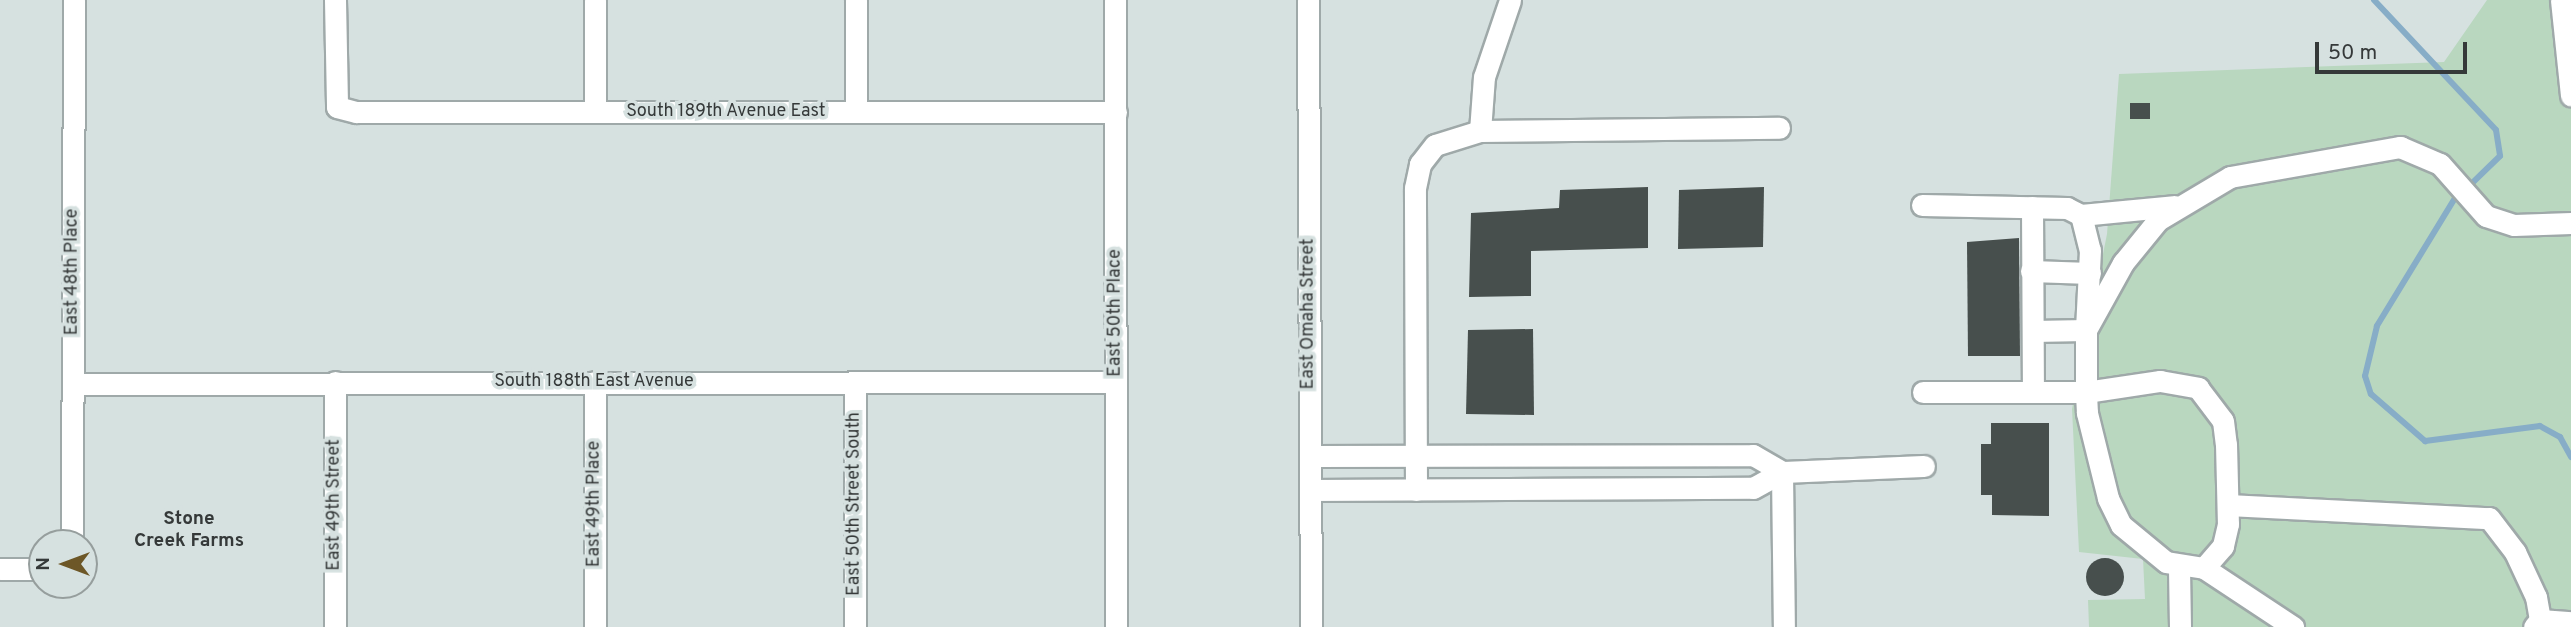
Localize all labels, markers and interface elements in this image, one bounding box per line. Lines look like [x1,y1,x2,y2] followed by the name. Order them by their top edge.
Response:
[2319,28,2471,72] scale bar
[2328,40,2377,67] text: 50 m
[626,101,826,123] street label: South 189th Avenue East
[62,209,84,335] street label: East 48th Place
[1298,239,1320,389] street label: East Omaha Street
[1105,249,1127,377] street label: East 50th Place
[494,371,694,393] street label: South 188th East Avenue
[844,412,866,596] street label: East 50th Street South
[324,439,346,571] street label: East 49th Street
[584,441,606,567] street label: East 49th Place
[134,509,244,553] district label: Stone Creek Farms
[28,529,98,599] north arrow
[32,557,56,571] text: N

